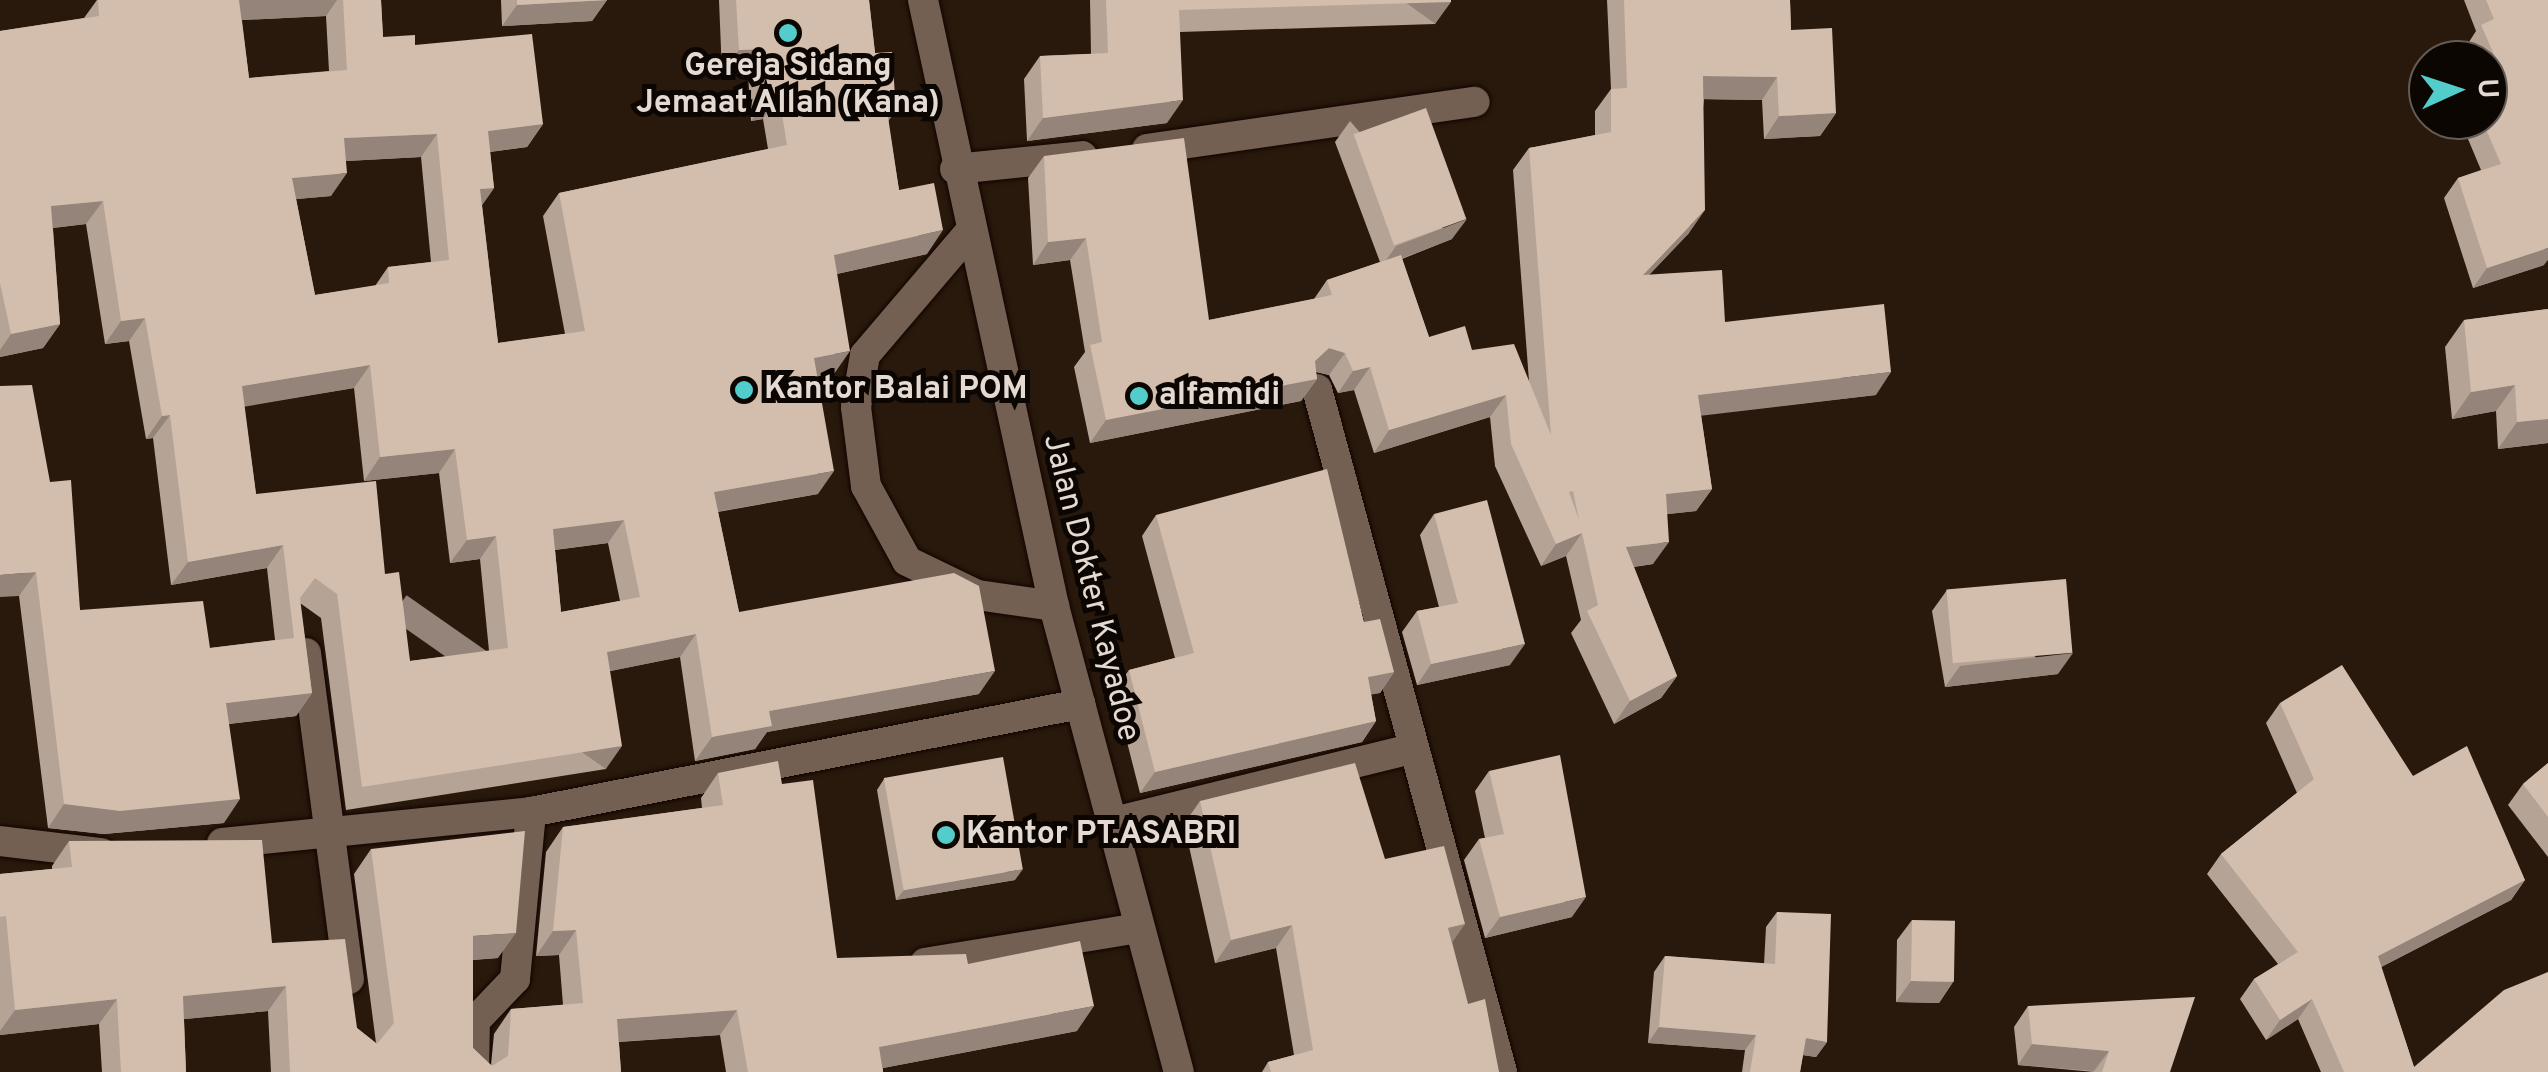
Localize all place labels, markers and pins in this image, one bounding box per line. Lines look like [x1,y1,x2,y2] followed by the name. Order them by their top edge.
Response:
[777,22,799,44] marker: Gereja Sidang Jemaat Allah (Kana)
[635,49,941,124] place label: Gereja Sidang Jemaat Allah (Kana)
[764,371,1028,409] place label: Kantor Balai POM
[1159,377,1280,415] place label: alfamidi
[733,379,755,401] marker: Kantor Balai POM
[1128,385,1150,407] marker: alfamidi
[966,816,1236,854] place label: Kantor PT.ASABRI
[935,824,957,846] marker: Kantor PT.ASABRI

